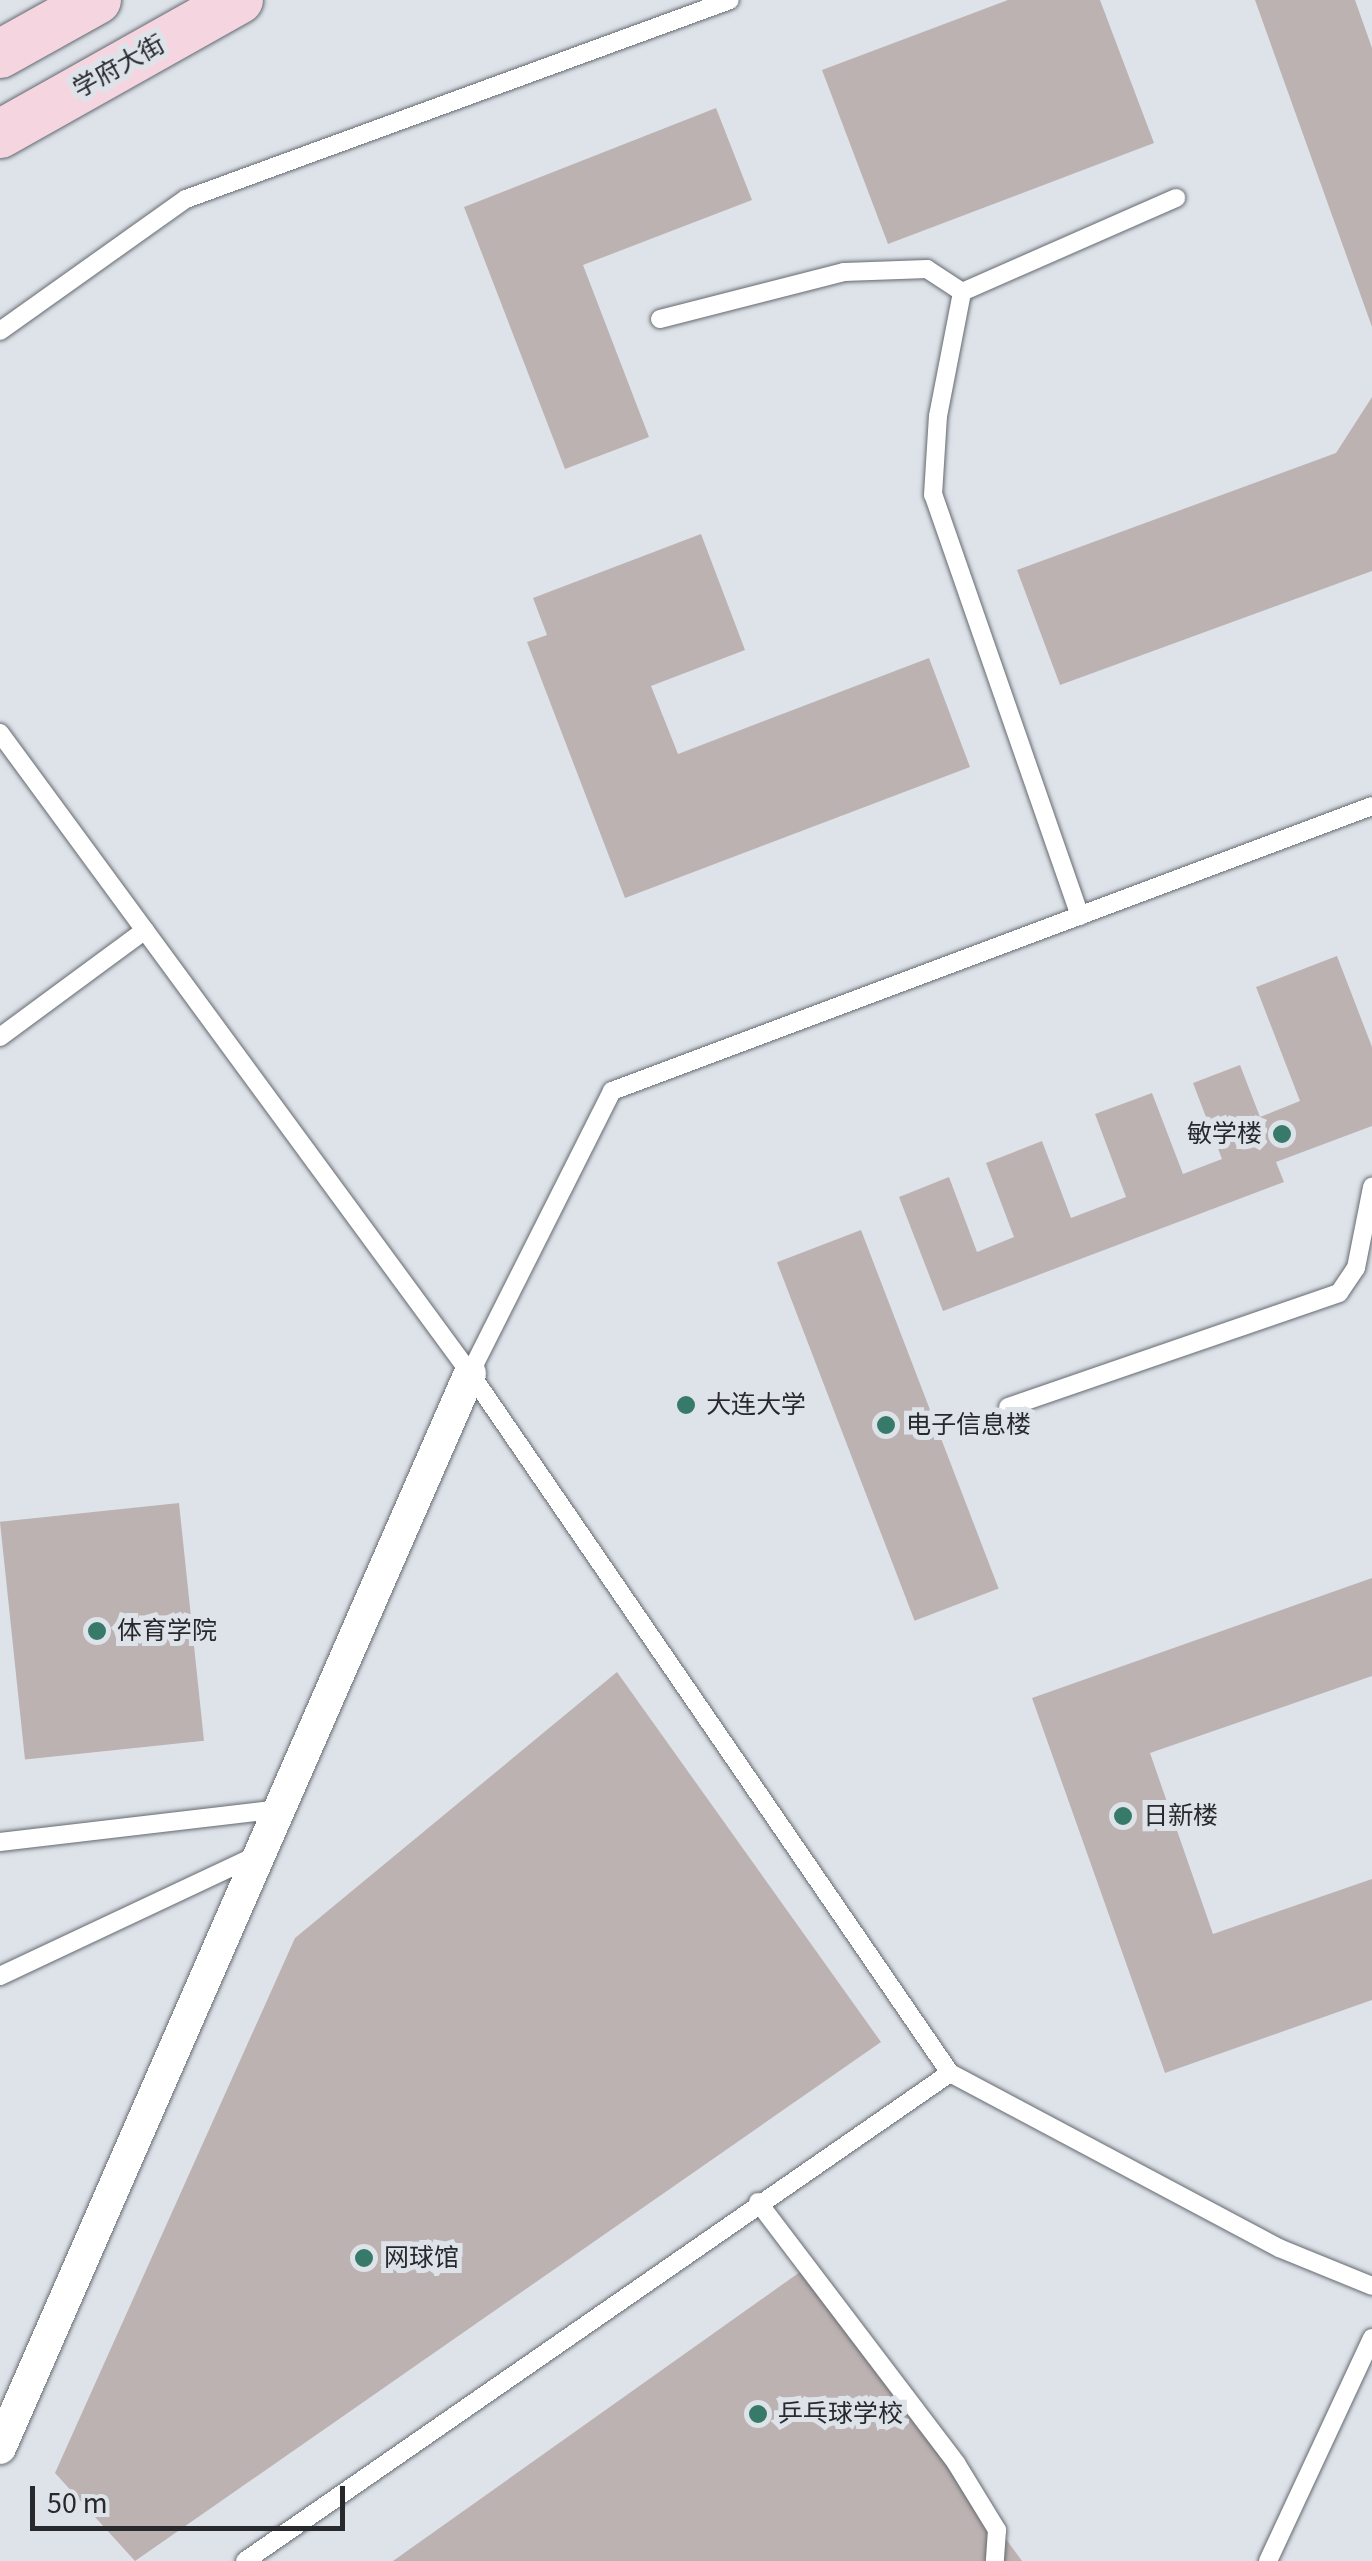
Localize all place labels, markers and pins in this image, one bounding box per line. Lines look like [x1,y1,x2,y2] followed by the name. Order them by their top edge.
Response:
[1187,1119,1262,1149] place label: 敏学楼
[1271,1123,1293,1145] marker: 敏学楼
[706,1390,806,1420] place label: 大连大学
[675,1394,697,1416] marker: 大连大学
[906,1410,1031,1440] place label: 电子信息楼
[875,1414,897,1436] marker: 电子信息楼
[117,1616,217,1646] place label: 体育学院
[86,1620,108,1642] marker: 体育学院
[1143,1801,1218,1831] place label: 日新楼
[1112,1805,1134,1827] marker: 日新楼
[384,2243,459,2273] place label: 网球馆
[353,2247,375,2269] marker: 网球馆
[778,2399,903,2429] place label: 乒乓球学校
[747,2403,769,2425] marker: 乒乓球学校

